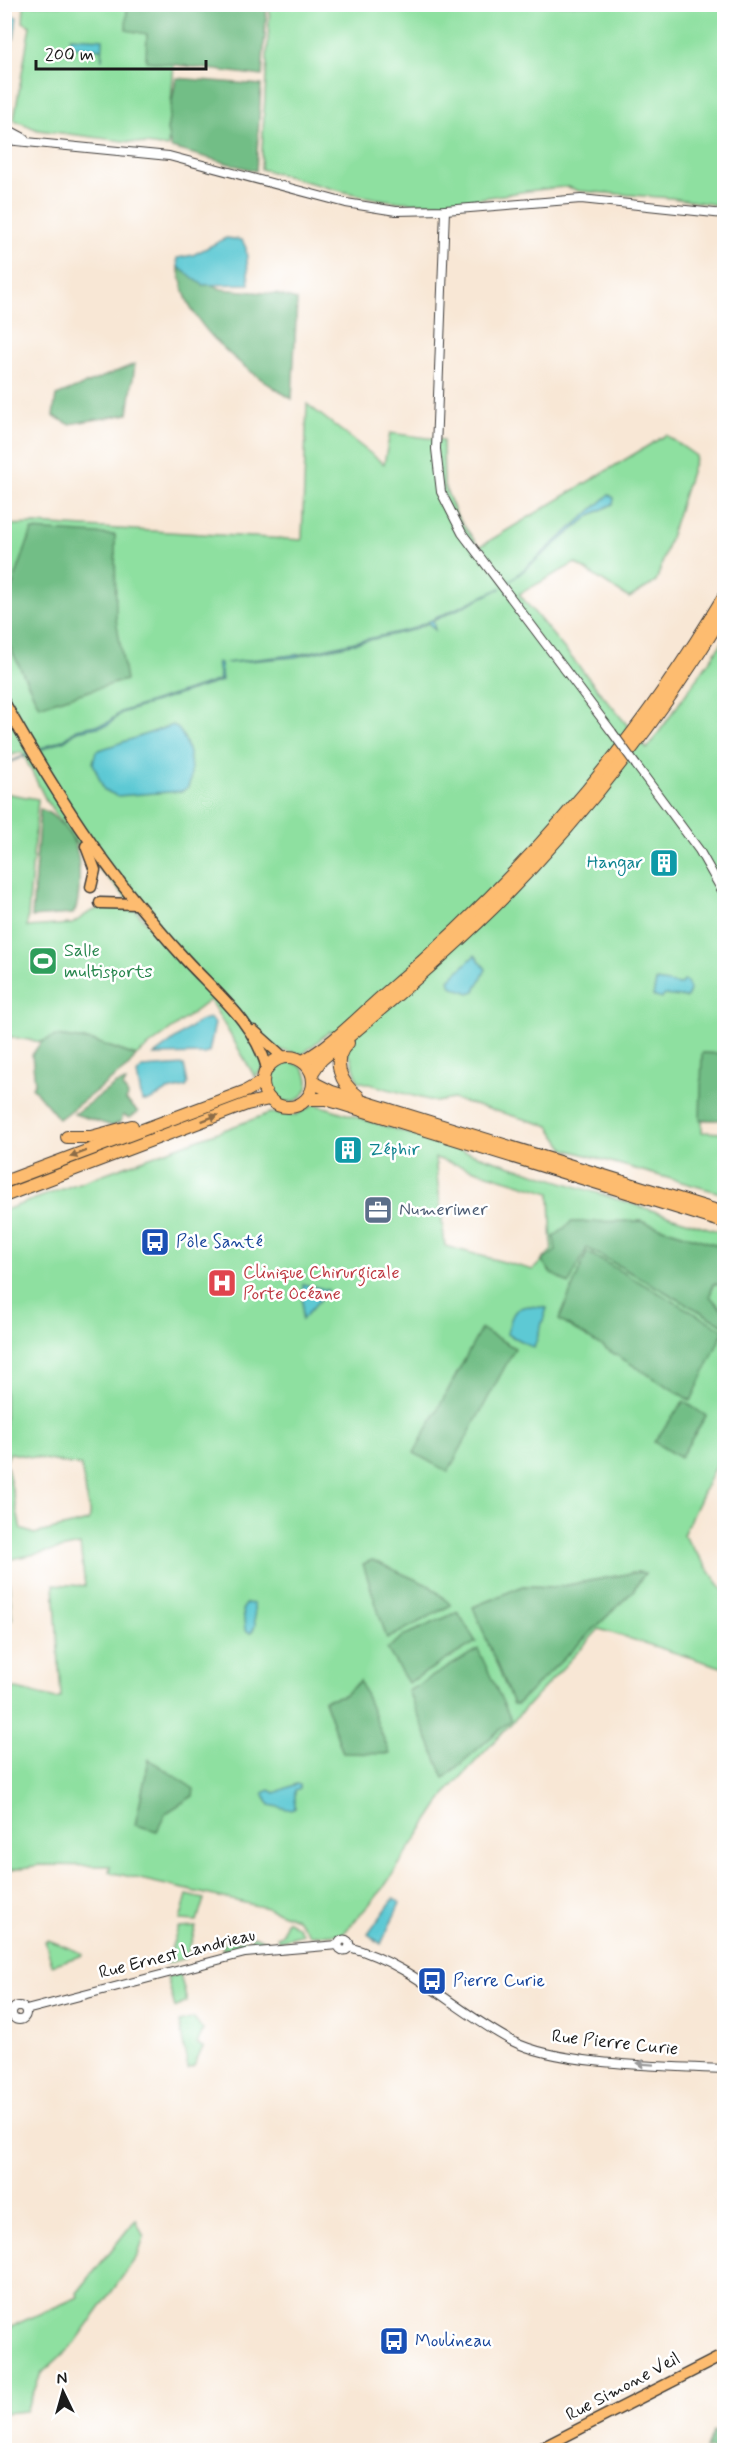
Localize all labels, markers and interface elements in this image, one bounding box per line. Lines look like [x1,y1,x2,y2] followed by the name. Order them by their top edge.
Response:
[36,33,206,71] scale bar
[45,43,94,67] text: 200 m
[648,847,680,879] building icon: Hangar
[587,851,643,876] place label: Hangar
[64,939,153,984] place label: Salle multisports
[27,945,59,977] sports icon: Salle multisports
[201,1113,219,1123] one-way arrow
[332,1134,364,1166] building icon: Zéphir
[369,1138,420,1162] place label: Zéphir
[69,1150,87,1159] one-way arrow
[362,1194,394,1226] office icon: Numerimer
[399,1198,488,1222] place label: Numerimer
[139,1226,171,1258] bus stop icon: Pôle Santé
[176,1230,263,1254] place label: Pôle Santé
[243,1261,400,1306] place label: Clinique Chirurgicale Porte Océane
[206,1267,238,1299] hospital icon: Clinique Chirurgicale Porte Océane
[96,1923,258,1985] street label: Rue Ernest Landrieau
[416,1965,448,1997] bus stop icon: Pierre Curie
[453,1969,545,1993] place label: Pierre Curie
[551,2024,679,2062] street label: Rue Pierre Curie
[636,2059,655,2069] one-way arrow
[378,2325,410,2357] bus stop icon: Moulineau
[415,2329,492,2353] place label: Moulineau
[562,2347,684,2427] street label: Rue Simone Veil
[33,2362,93,2422] north arrow
[56,2368,68,2389] text: N

